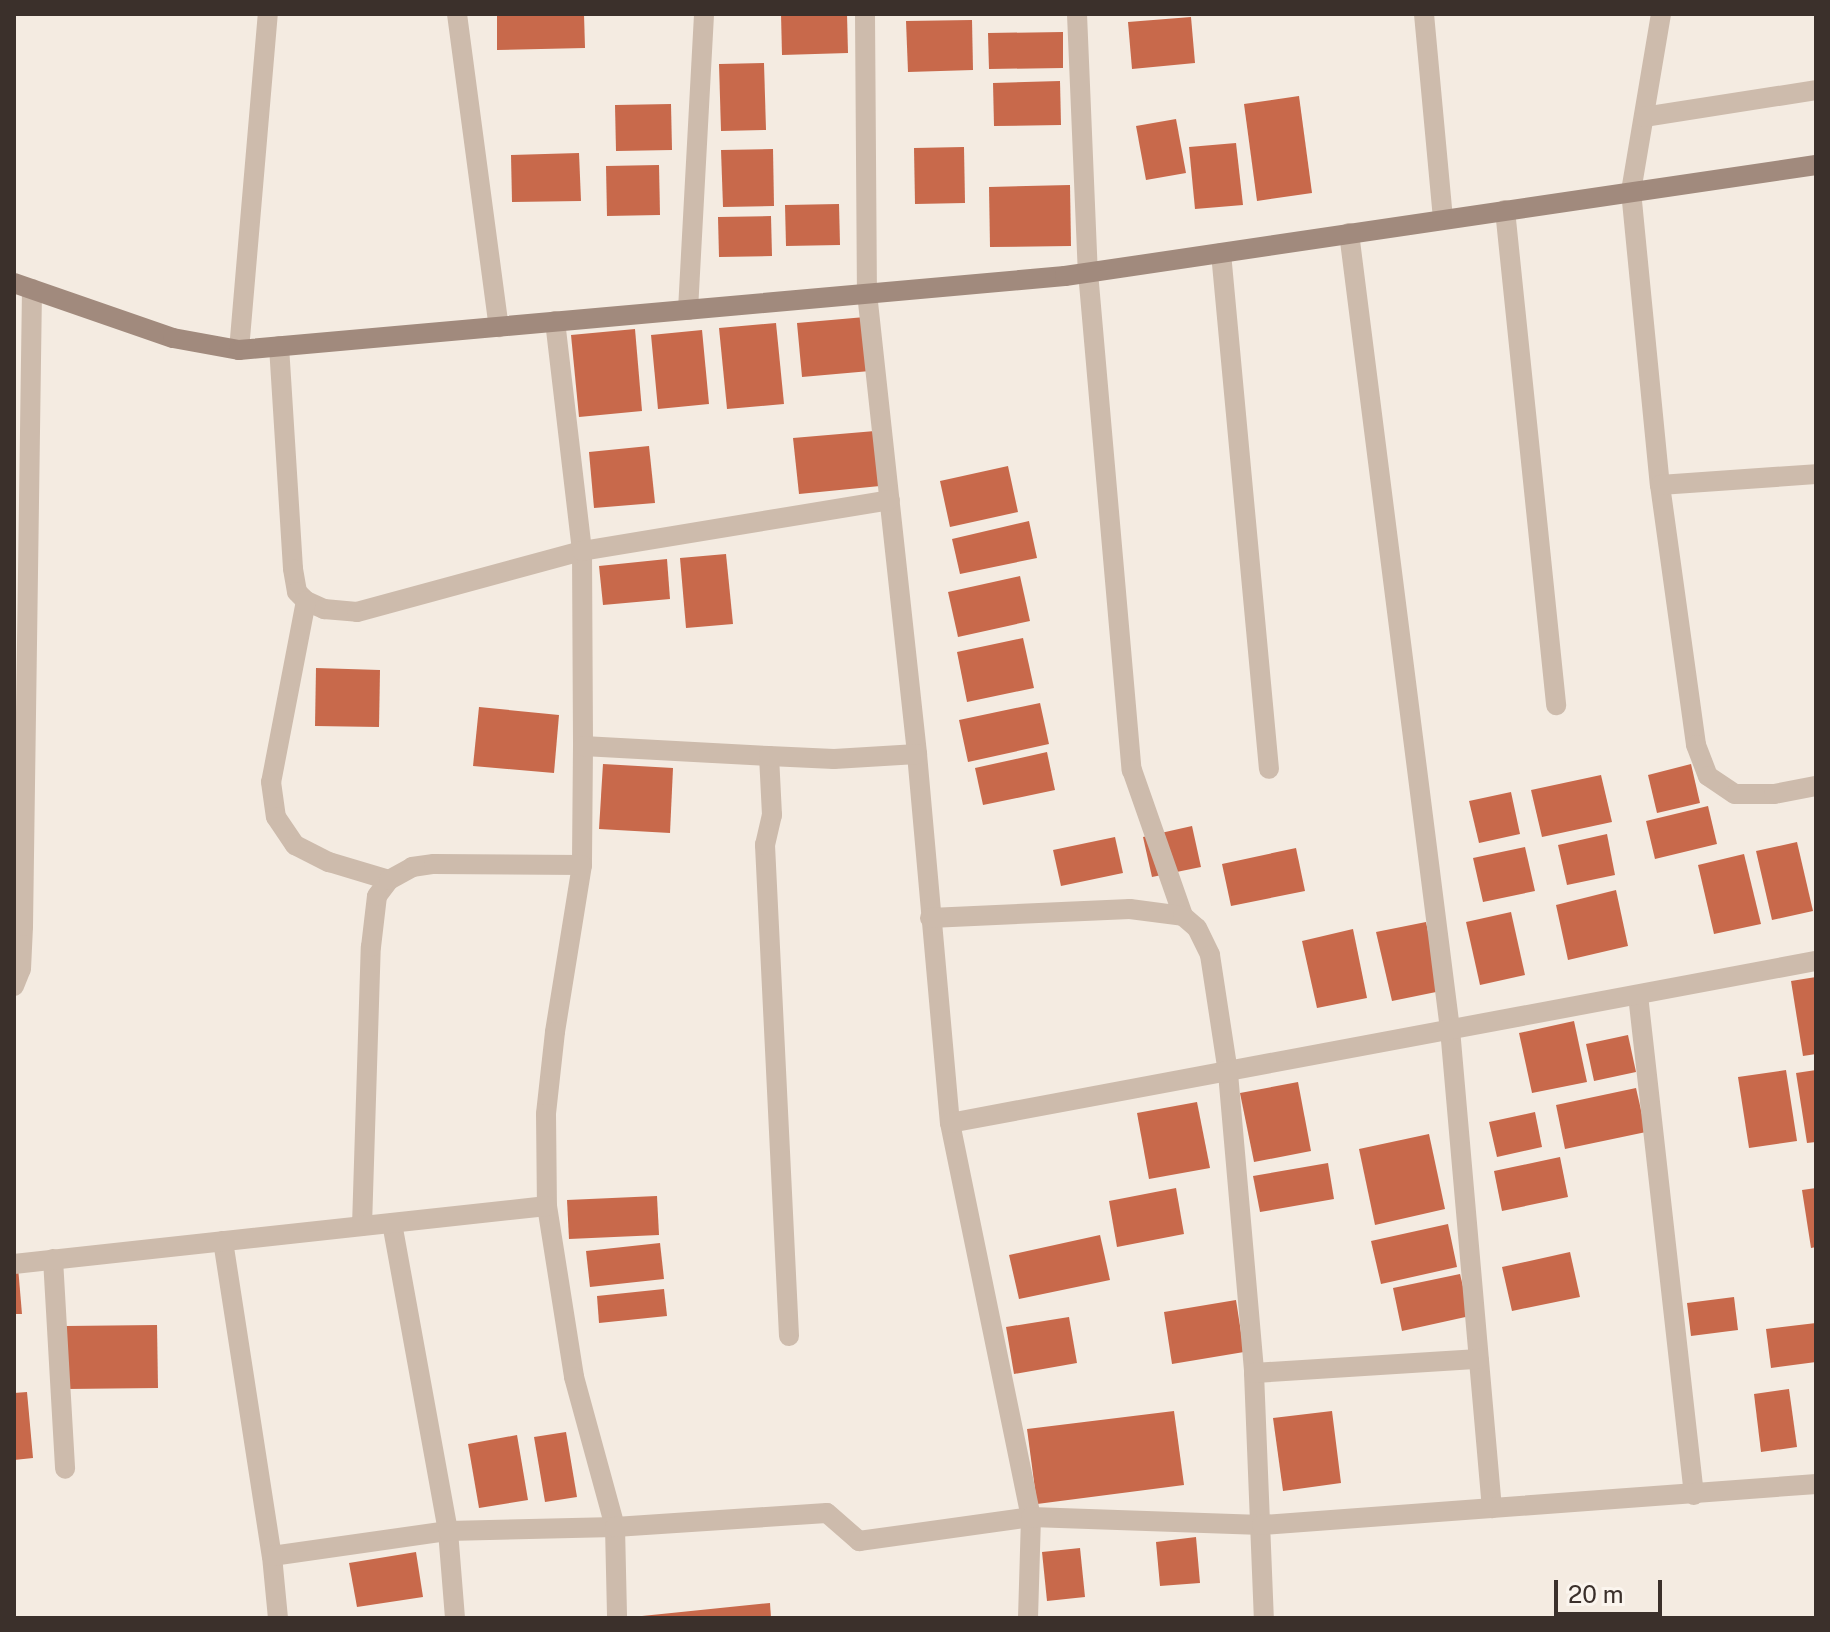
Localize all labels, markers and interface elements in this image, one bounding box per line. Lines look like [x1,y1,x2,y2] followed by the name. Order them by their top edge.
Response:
[1558,1564,1666,1614] scale bar
[1568,1580,1624,1608] text: 20 m

